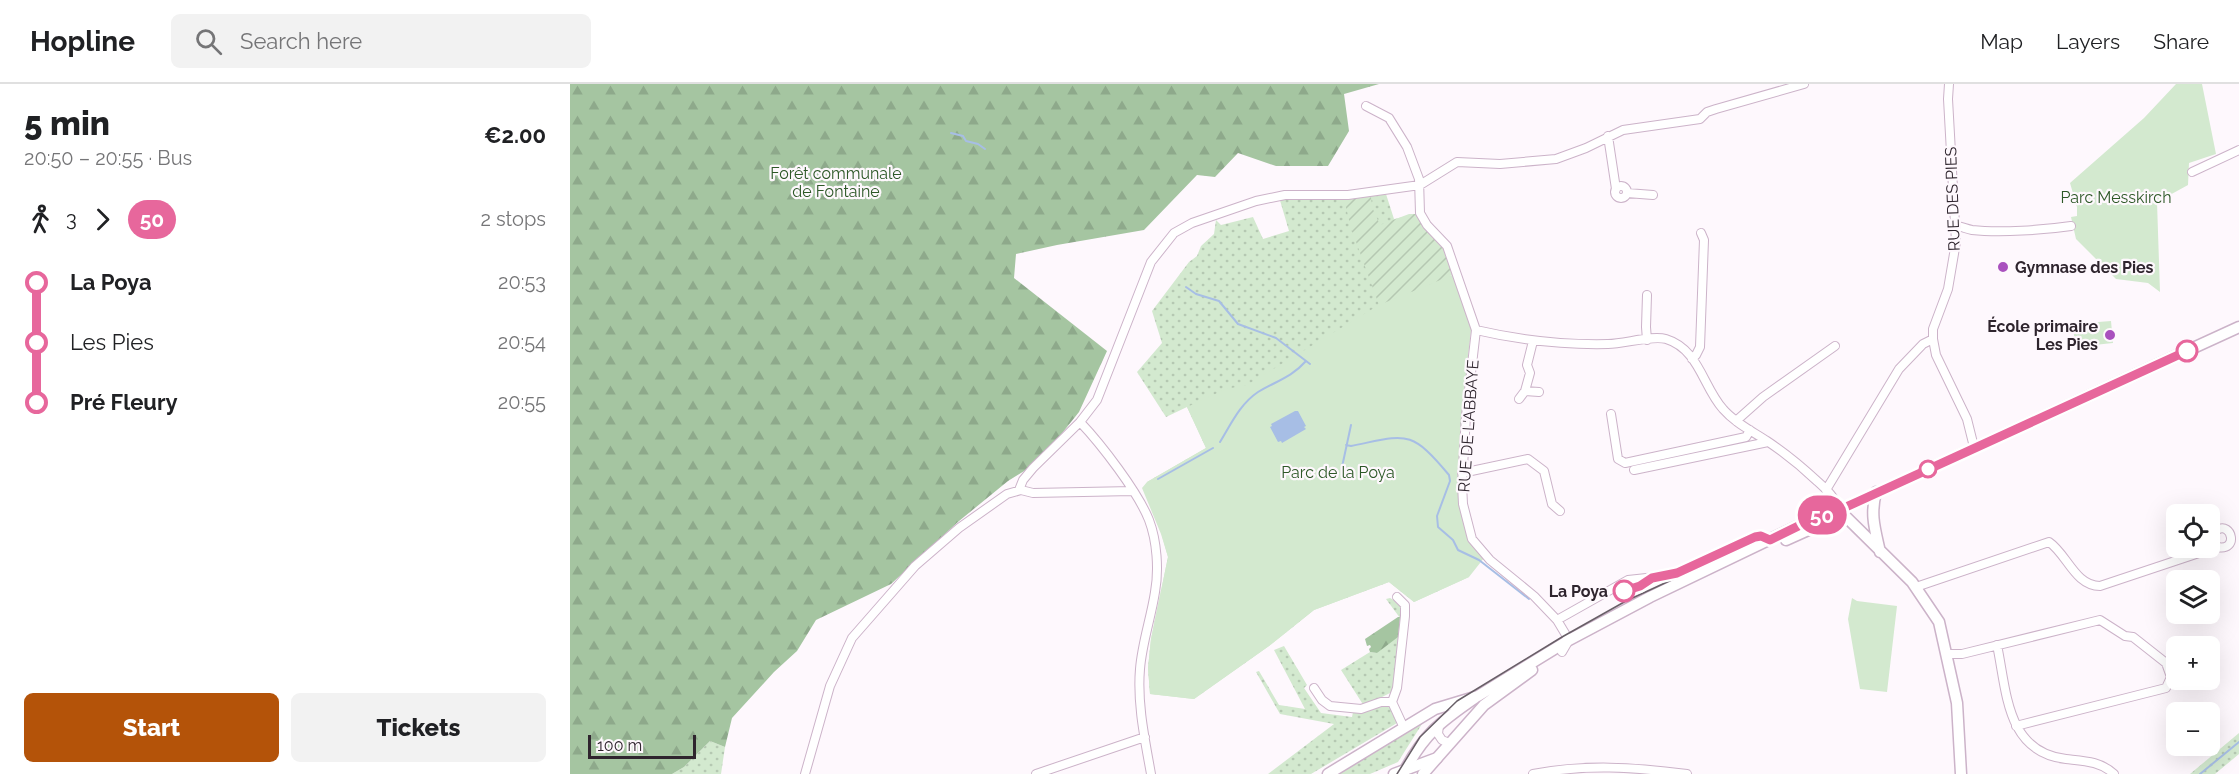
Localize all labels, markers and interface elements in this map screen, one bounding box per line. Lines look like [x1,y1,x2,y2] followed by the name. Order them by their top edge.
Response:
[171,14,591,68] search box
[30,25,135,58] text: Hopline
[192,25,225,58] icon: search
[240,28,362,54] text: Search here
[1980,29,2023,54] text: Map
[2056,29,2120,54] text: Layers
[2153,29,2209,54] text: Share
[24,104,110,143] text: 5 min
[484,122,546,148] text: €2.00
[24,146,192,170] text: 20:50 – 20:55 · Bus
[1941,146,1964,252] street label: RUE DES PIES
[770,164,902,201] park label: Forêt communale de Fontaine
[2061,188,2172,207] park label: Parc Messkirch
[24,203,57,236] icon: walk
[86,203,119,236] icon: forward
[66,207,77,231] text: 3
[140,207,164,232] text: 50
[480,207,546,231] text: 2 stops
[2015,258,2154,277] place label: Gymnase des Pies
[1996,260,2010,274] marker: Gymnase des Pies
[70,269,152,295] text: La Poya
[498,270,546,294] text: 20:53
[1987,316,2098,354] place label: École primaire Les Pies
[2103,328,2117,342] marker: École primaire Les Pies
[70,329,154,355] text: Les Pies
[498,330,546,354] text: 20:54
[2176,340,2198,362] unlabelled marker
[1454,359,1483,493] street label: RUE DE L'ABBAYE
[70,389,178,415] text: Pré Fleury
[498,390,546,414] text: 20:55
[1919,460,1937,478] unlabelled marker
[1281,463,1395,482] park label: Parc de la Poya
[1795,496,1849,534] line badge: 50
[1810,503,1834,528] text: 50
[2166,504,2220,756] map controls
[2166,504,2220,558] button: locate
[2166,570,2220,624] button: layers
[1613,580,1635,602] marker: La Poya
[1549,582,1608,601] place label: La Poya
[2166,636,2220,690] button: +
[24,693,279,762] button: Start
[291,693,546,762] button: Tickets
[2166,702,2220,756] button: −
[588,732,696,760] scale bar
[597,736,642,755] text: 100 m

